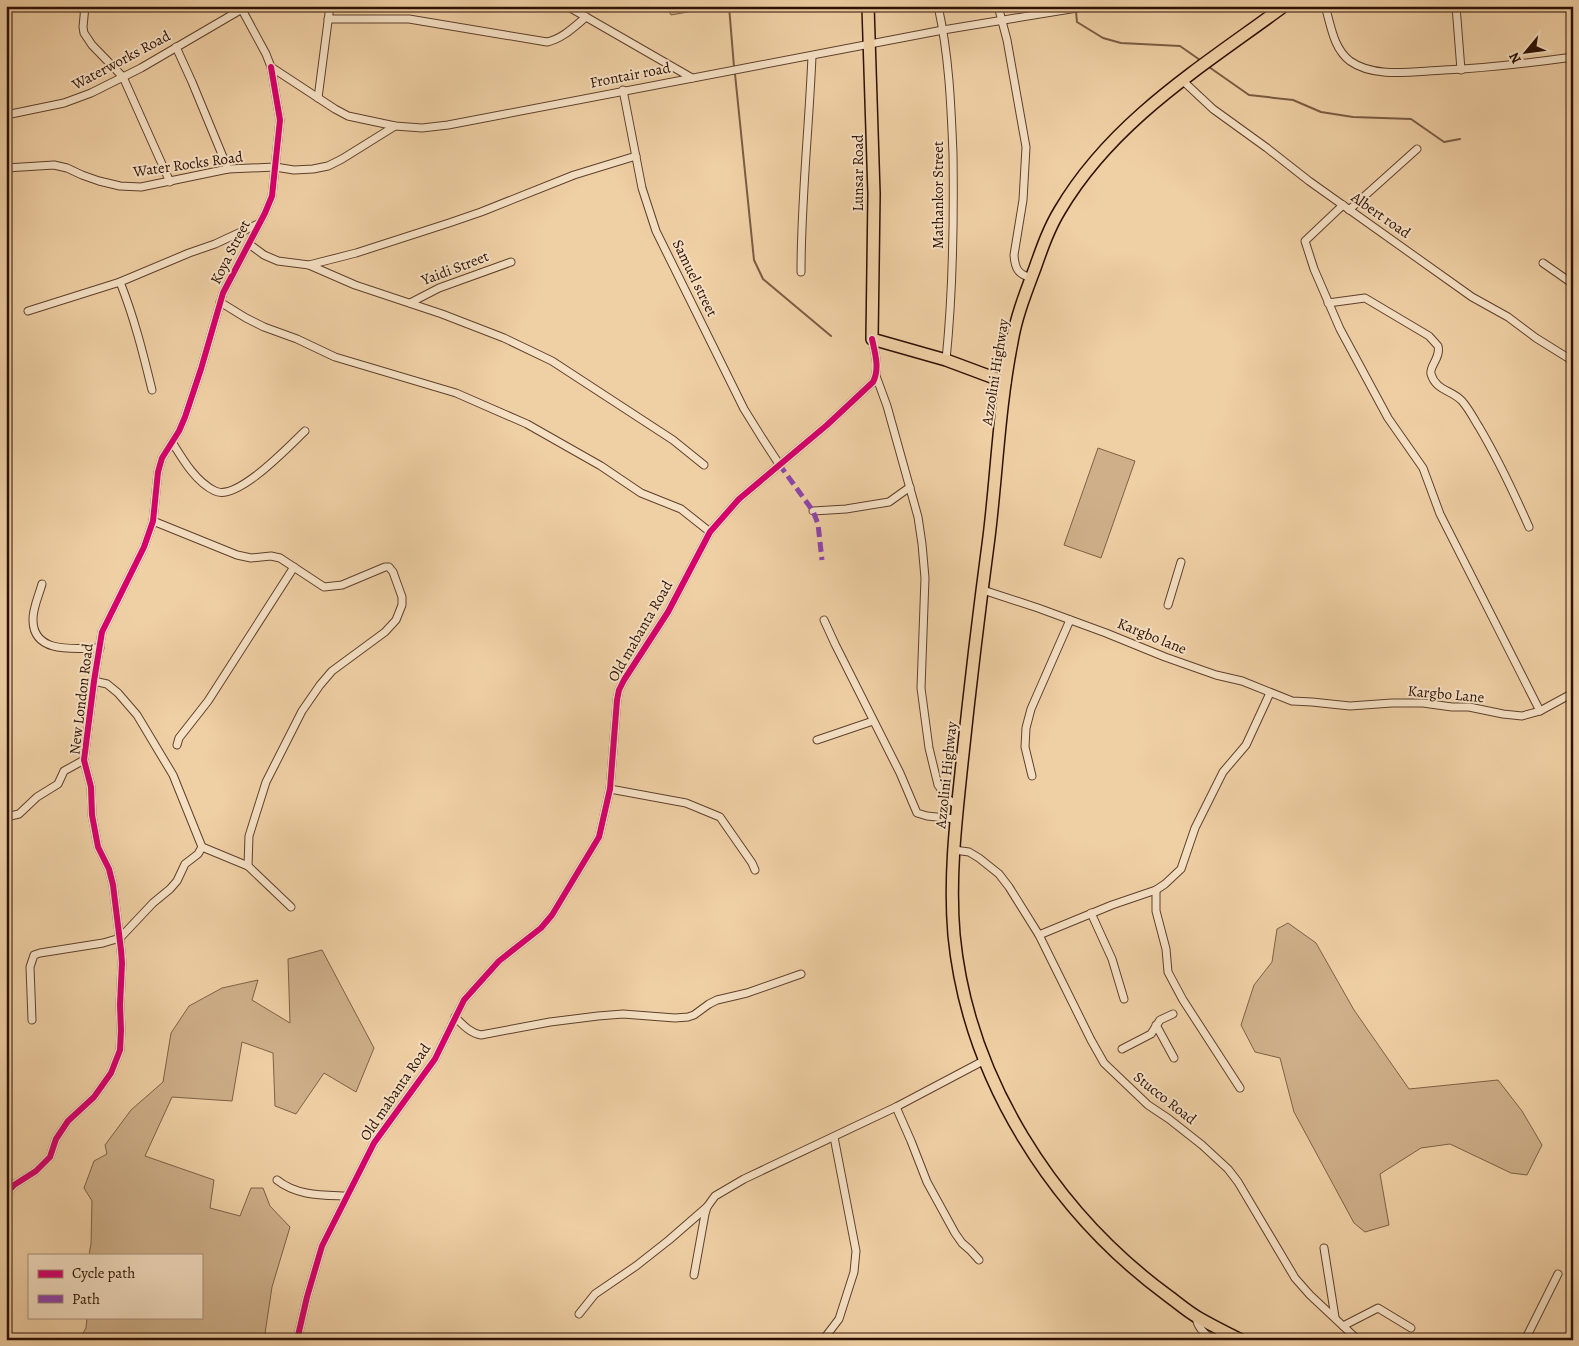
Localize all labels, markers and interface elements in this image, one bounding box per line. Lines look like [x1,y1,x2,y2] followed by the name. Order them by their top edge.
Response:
[67,25,174,95] street label: Waterworks Road
[1502,28,1552,78] north arrow
[1504,49,1526,67] text: N
[588,57,673,93] street label: Frontair road
[848,134,868,211] street label: Lunsar Road
[928,141,948,249] street label: Mathankor Street
[131,146,245,182] street label: Water Rocks Road
[1346,187,1415,243] street label: Albert road
[205,216,255,288] street label: Koya Street
[668,236,722,320] street label: Samuel street
[418,246,492,290] street label: Yaidi Street
[977,317,1013,428] street label: Azzolini Highway
[603,576,678,685] street label: Old mabanta Road
[1114,613,1190,659] street label: Kargbo lane
[64,641,98,756] street label: New London Road
[1407,681,1486,707] street label: Kargbo Lane
[930,720,962,831] street label: Azzolini Highway
[355,1039,436,1145] street label: Old mabanta Road
[1129,1067,1201,1130] street label: Stucco Road
[28,1254,202,1318] legend
[72,1263,135,1283] text: Cycle path
[72,1289,100,1309] text: Path

